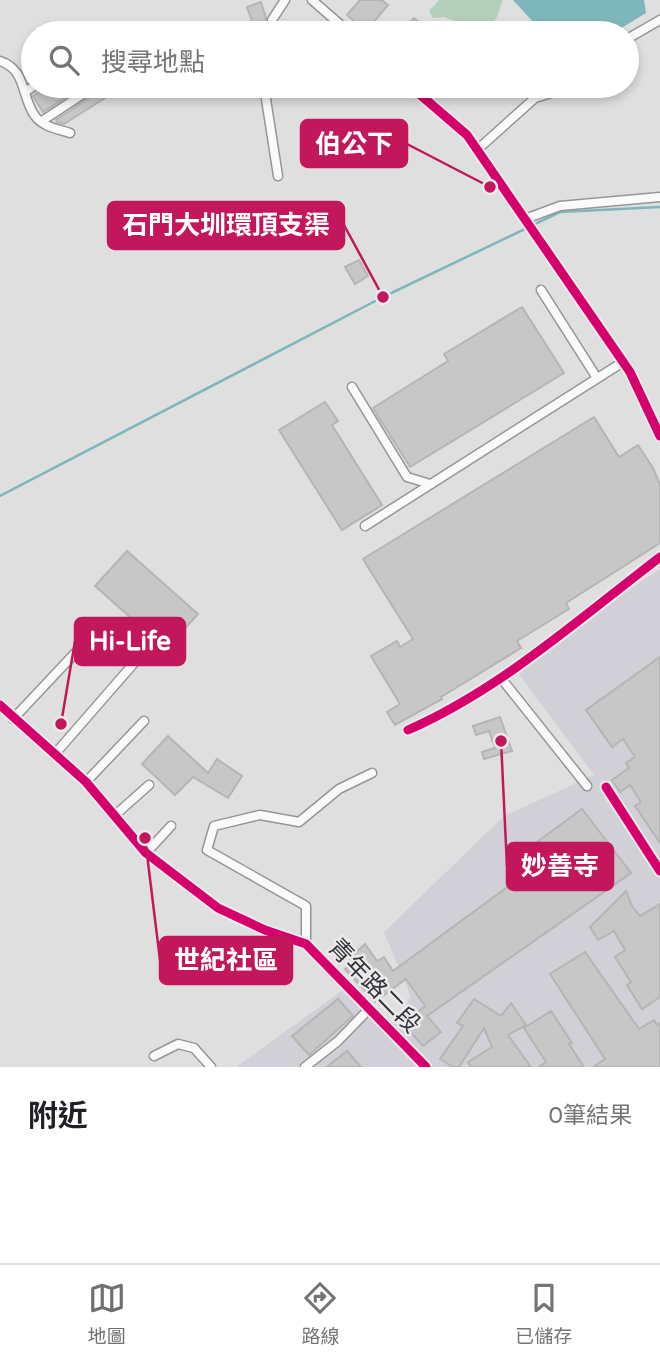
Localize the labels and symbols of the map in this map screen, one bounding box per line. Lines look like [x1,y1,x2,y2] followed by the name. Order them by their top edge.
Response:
[301,120,407,167] callout: 伯公下
[315,129,393,160] text: 伯公下
[108,202,344,249] callout: 石門大圳環頂支渠
[122,210,330,241] text: 石門大圳環頂支渠
[75,618,185,665] callout: Hi-Life
[89,626,171,657] text: Hi-Life
[507,843,613,890] callout: 妙善寺
[521,851,599,882] text: 妙善寺
[322,933,426,1039] street label: 青年路二段
[160,937,292,984] callout: 世紀社區
[174,945,278,976] text: 世紀社區

